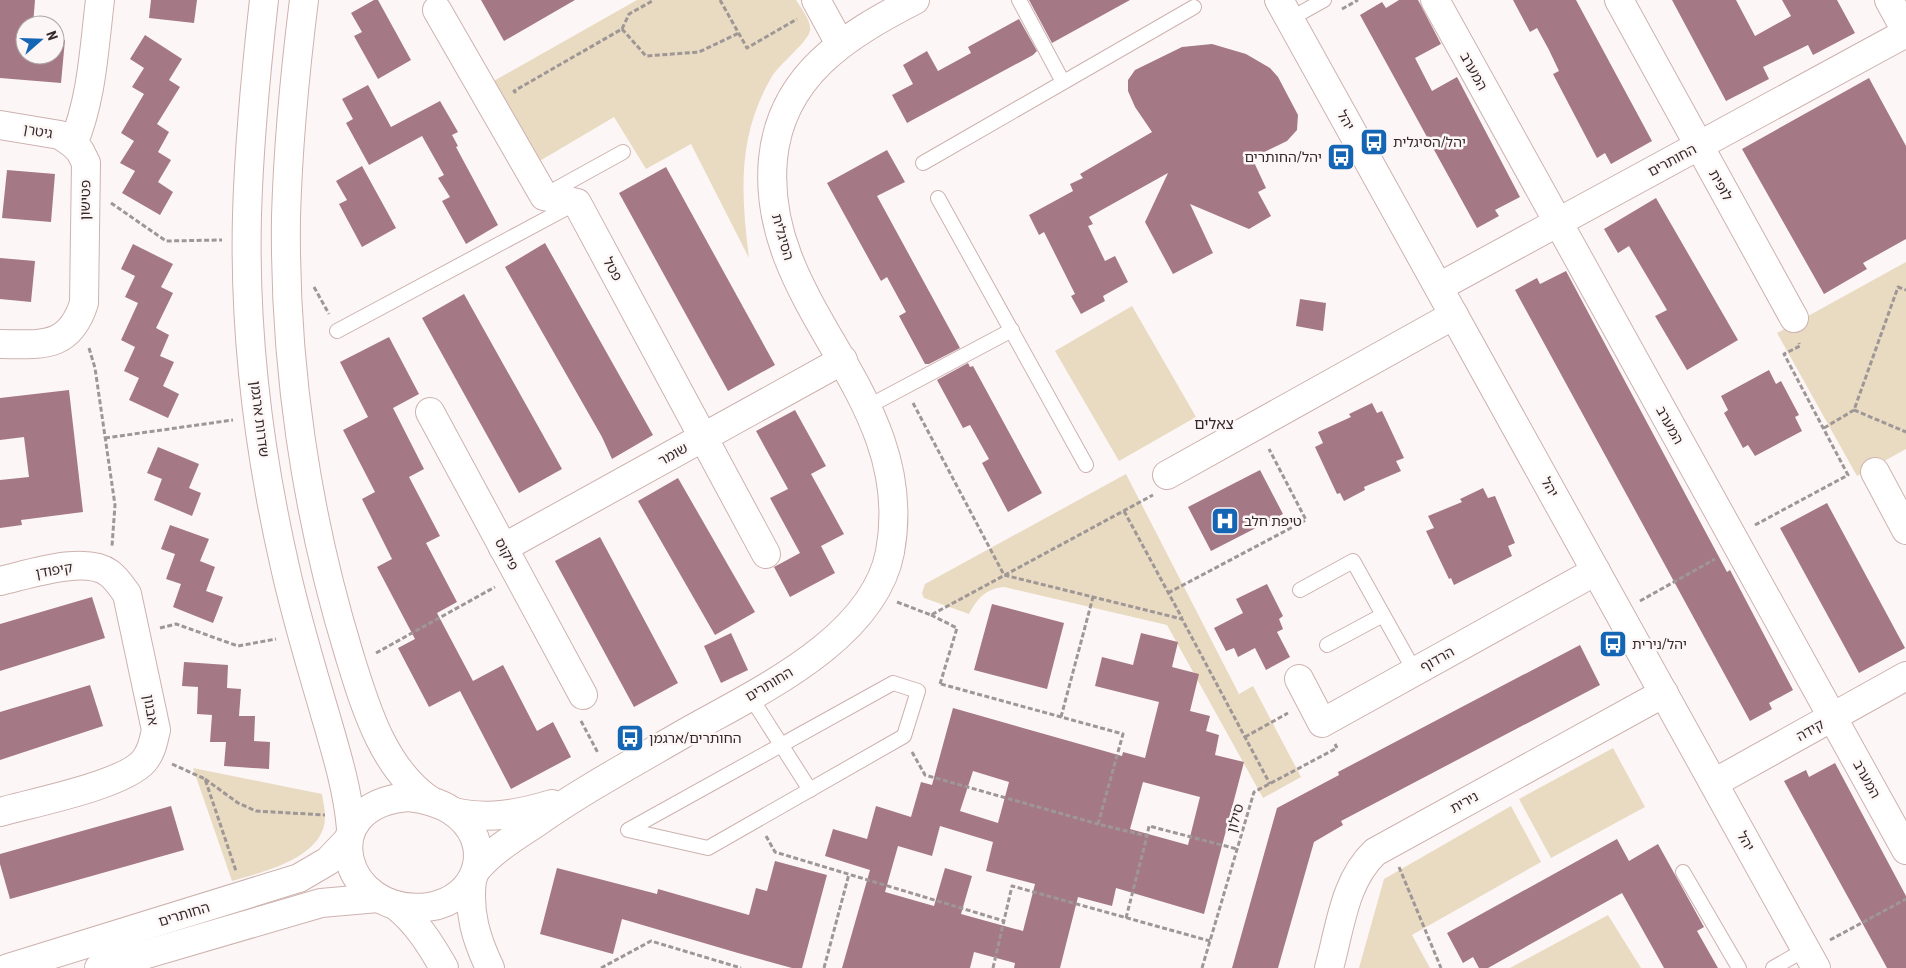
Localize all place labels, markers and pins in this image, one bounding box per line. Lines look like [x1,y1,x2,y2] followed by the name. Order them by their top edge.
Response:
[1359,127,1389,157] bus stop icon: יהל/הסיגלית
[1393,134,1466,150] place label: יהל/הסיגלית
[1326,142,1356,172] bus stop icon: יהל/החותרים
[1244,149,1322,165] place label: יהל/החותרים
[1210,506,1240,536] hospital icon: טיפת חלב
[1244,513,1302,529] place label: טיפת חלב
[1598,629,1628,659] bus stop icon: יהל/נירית
[1632,636,1687,652] place label: יהל/נירית
[615,723,645,753] bus stop icon: החותרים/ארגמן
[649,730,742,746] place label: החותרים/ארגמן

